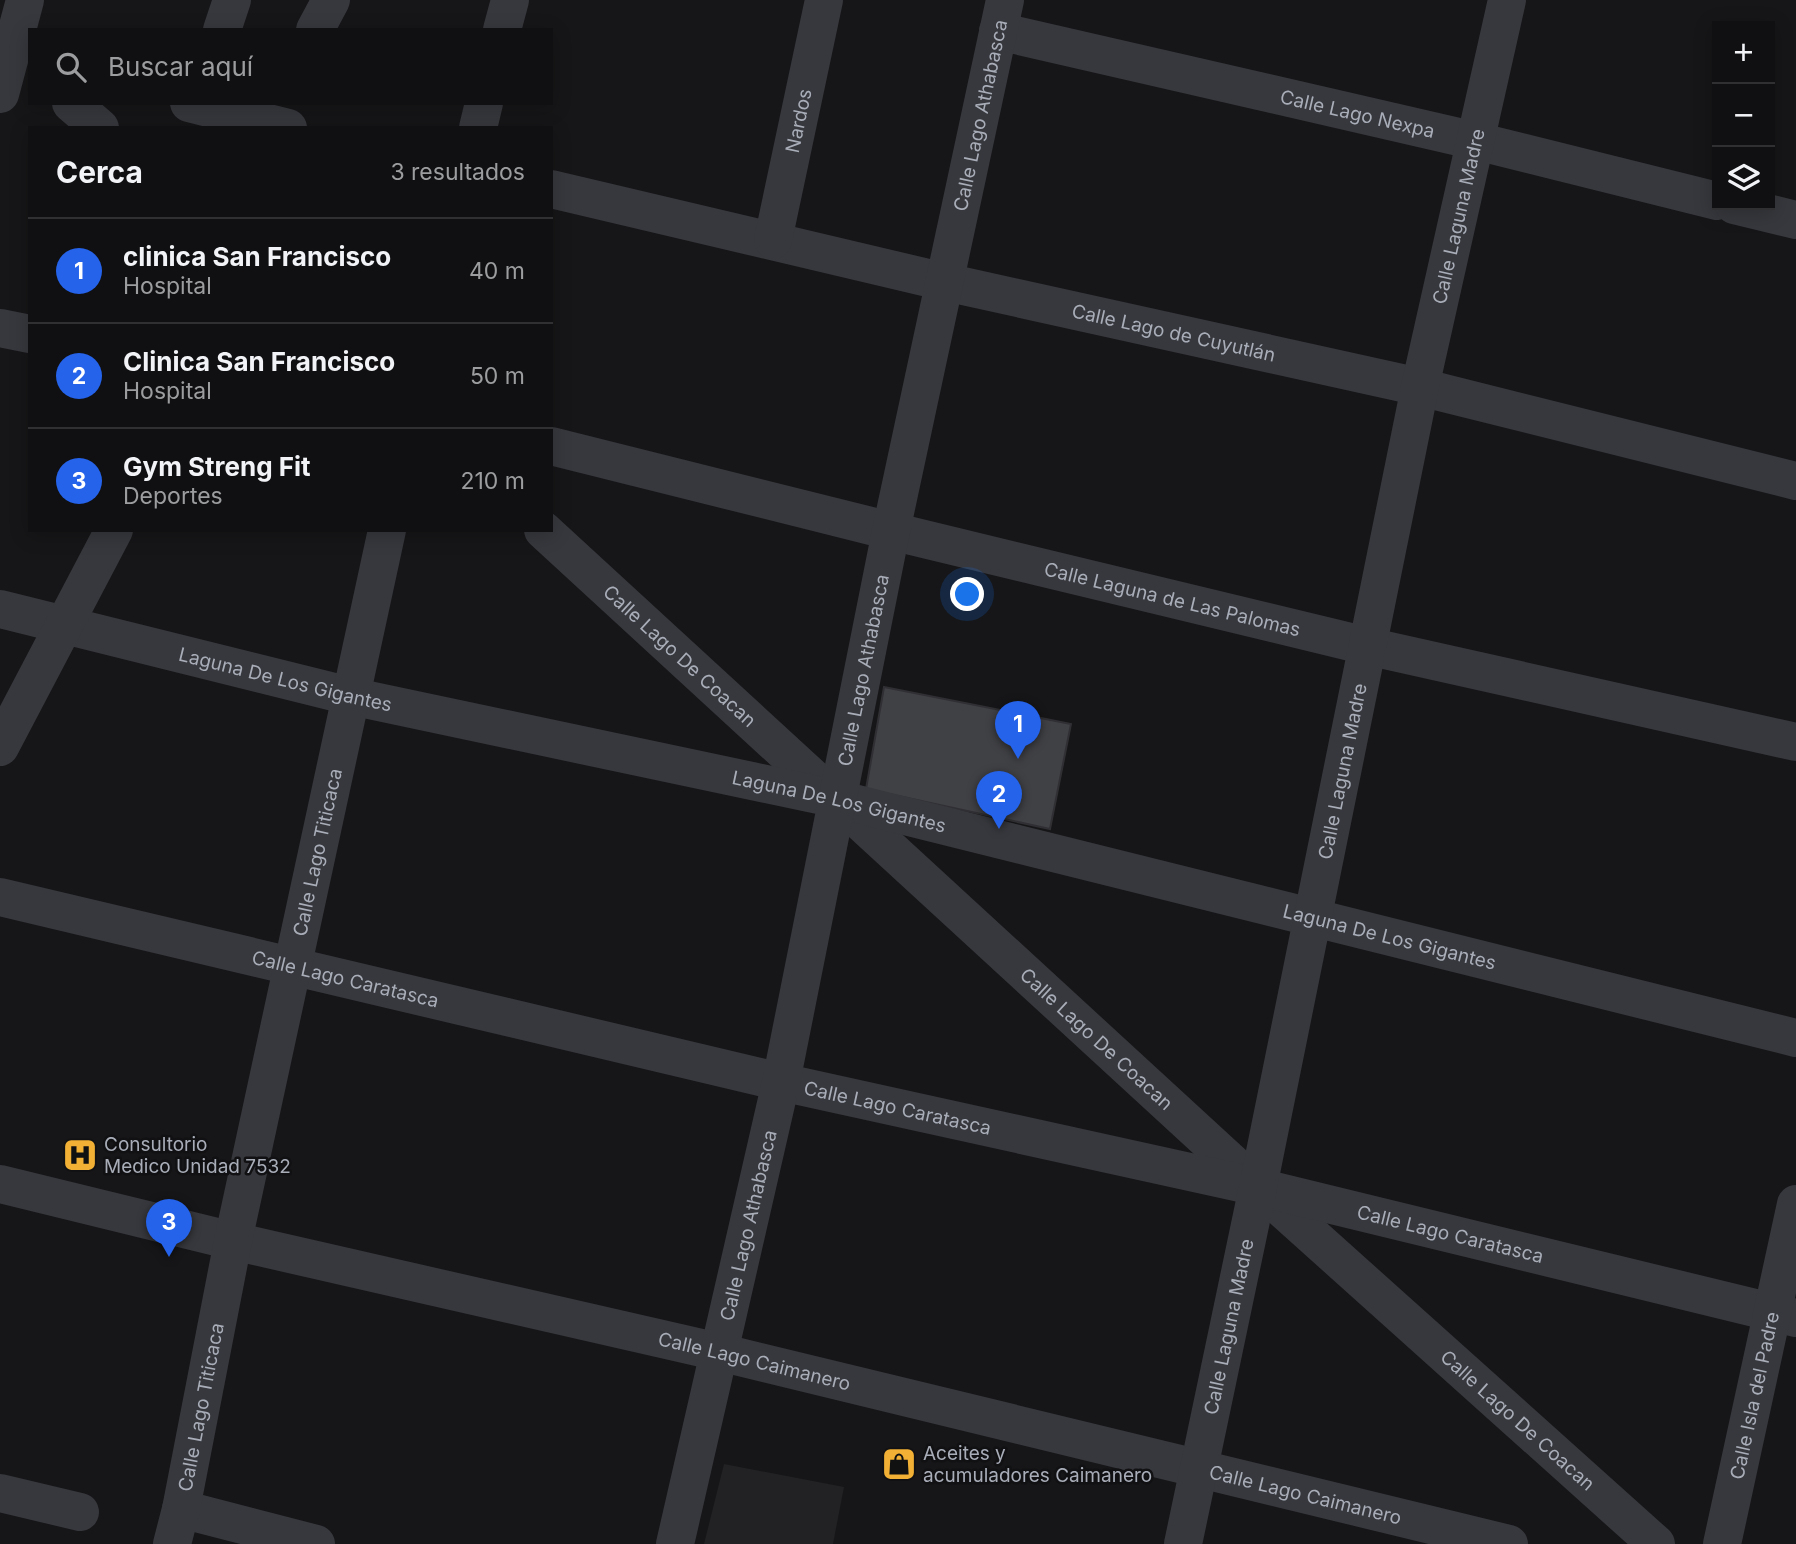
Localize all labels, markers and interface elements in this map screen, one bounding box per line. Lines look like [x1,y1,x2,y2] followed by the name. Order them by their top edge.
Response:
[949,18,1012,213] street label: Calle Lago Athabasca
[1712,21,1775,210] map controls
[1712,21,1775,84] button: +
[28,28,553,105] search box
[52,48,90,86] icon: search
[108,51,253,82] text: Buscar aquí
[1712,84,1775,147] button: −
[1278,85,1437,143] street label: Calle Lago Nexpa
[780,87,816,155] street label: Nardos
[1428,126,1489,306] street label: Calle Laguna Madre
[1712,147,1775,210] button: layers
[56,154,143,190] text: Cerca
[390,158,525,186] text: 3 resultados
[123,241,391,272] text: clinica San Francisco
[74,257,84,285] text: 1
[469,257,525,285] text: 40 m
[123,272,212,300] text: Hospital
[1070,299,1278,366] street label: Calle Lago de Cuyutlán
[123,346,395,377] text: Clinica San Francisco
[72,362,86,390] text: 2
[470,362,525,390] text: 50 m
[123,377,212,405] text: Hospital
[123,451,311,482] text: Gym Streng Fit
[72,467,86,495] text: 3
[460,467,525,495] text: 210 m
[123,482,223,510] text: Deportes
[1042,557,1303,641] street label: Calle Laguna de Las Palomas
[833,572,894,768] street label: Calle Lago Athabasca
[950,577,984,611] your location
[599,580,761,732] street label: Calle Lago De Coacan
[176,642,394,716] street label: Laguna De Los Gigantes
[1313,681,1371,861] street label: Calle Laguna Madre
[995,701,1041,759] pin: 1
[288,766,347,938] street label: Calle Lago Titicaca
[730,766,948,837] street label: Laguna De Los Gigantes
[976,771,1022,829] pin: 2
[1281,899,1499,974] street label: Laguna De Los Gigantes
[250,946,441,1012] street label: Calle Lago Caratasca
[1016,963,1178,1115] street label: Calle Lago De Coacan
[802,1076,993,1139] street label: Calle Lago Caratasca
[715,1128,781,1323] street label: Calle Lago Athabasca
[104,1133,291,1178] place label: Consultorio Medico Unidad 7532
[61,1136,99,1174] hospital icon: Consultorio Medico Unidad 7532
[146,1199,192,1257] pin: 3
[1355,1200,1546,1268] street label: Calle Lago Caratasca
[1199,1237,1258,1417] street label: Calle Laguna Madre
[1725,1309,1784,1481] street label: Calle Isla del Padre
[173,1321,228,1493] street label: Calle Lago Titicaca
[656,1327,853,1395] street label: Calle Lago Caimanero
[1436,1345,1600,1495] street label: Calle Lago De Coacan
[923,1442,1152,1487] place label: Aceites y acumuladores Caimanero
[880,1445,918,1483] shop icon: Aceites y acumuladores Caimanero
[1207,1460,1404,1529] street label: Calle Lago Caimanero

